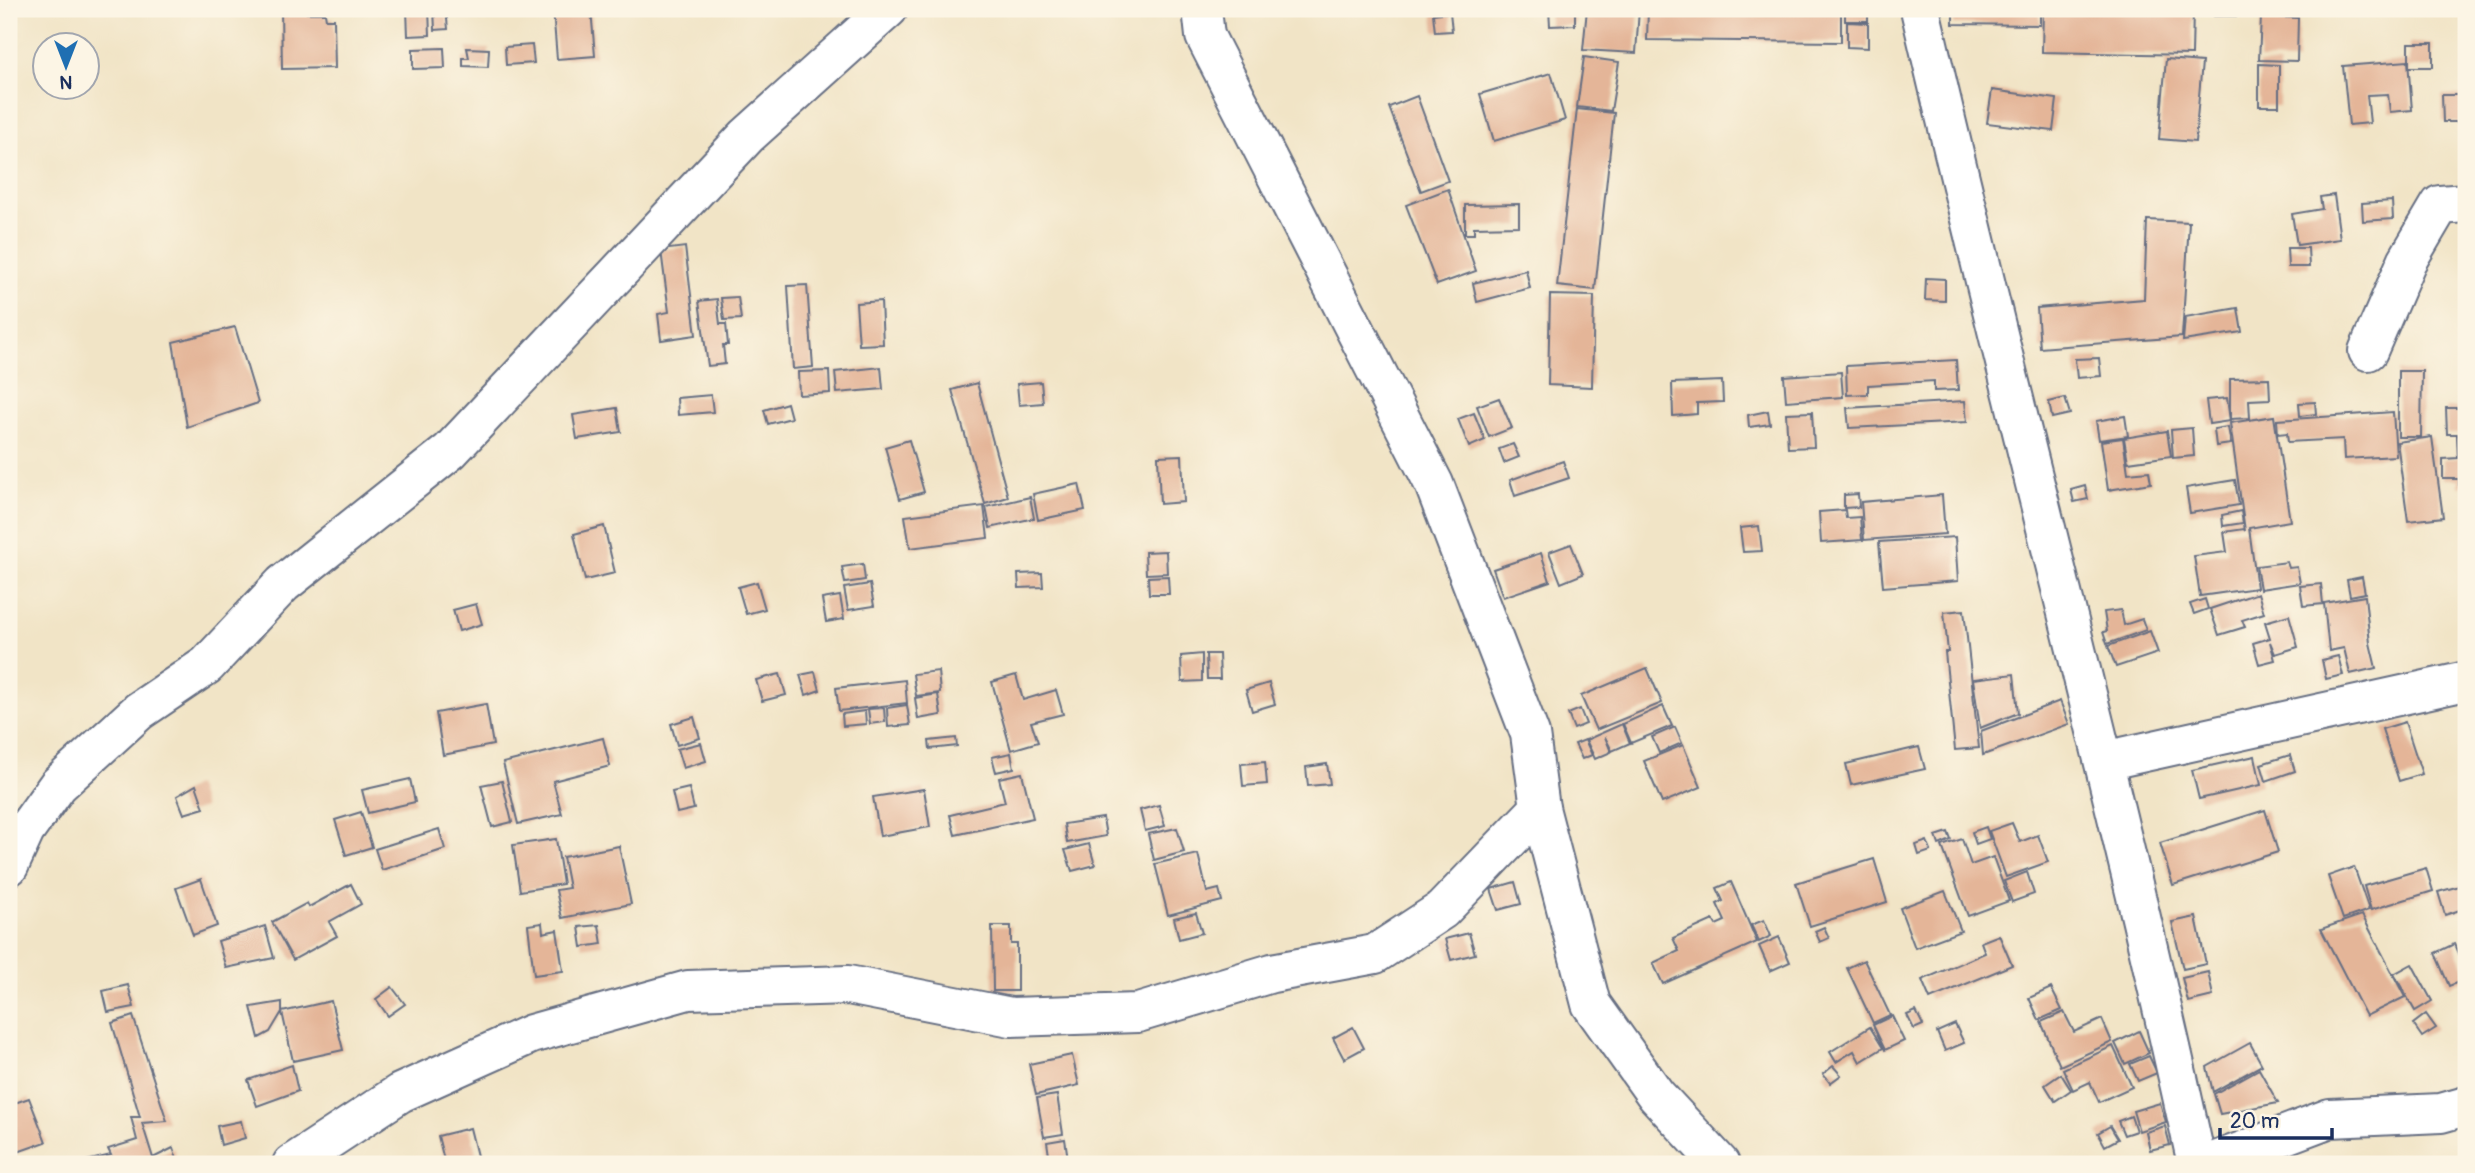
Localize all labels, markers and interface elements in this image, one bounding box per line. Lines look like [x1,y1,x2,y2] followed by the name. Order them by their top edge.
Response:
[32,32,102,102] north arrow
[59,70,72,94] text: N
[2220,1096,2332,1140] scale bar
[2230,1108,2279,1135] text: 20 m

